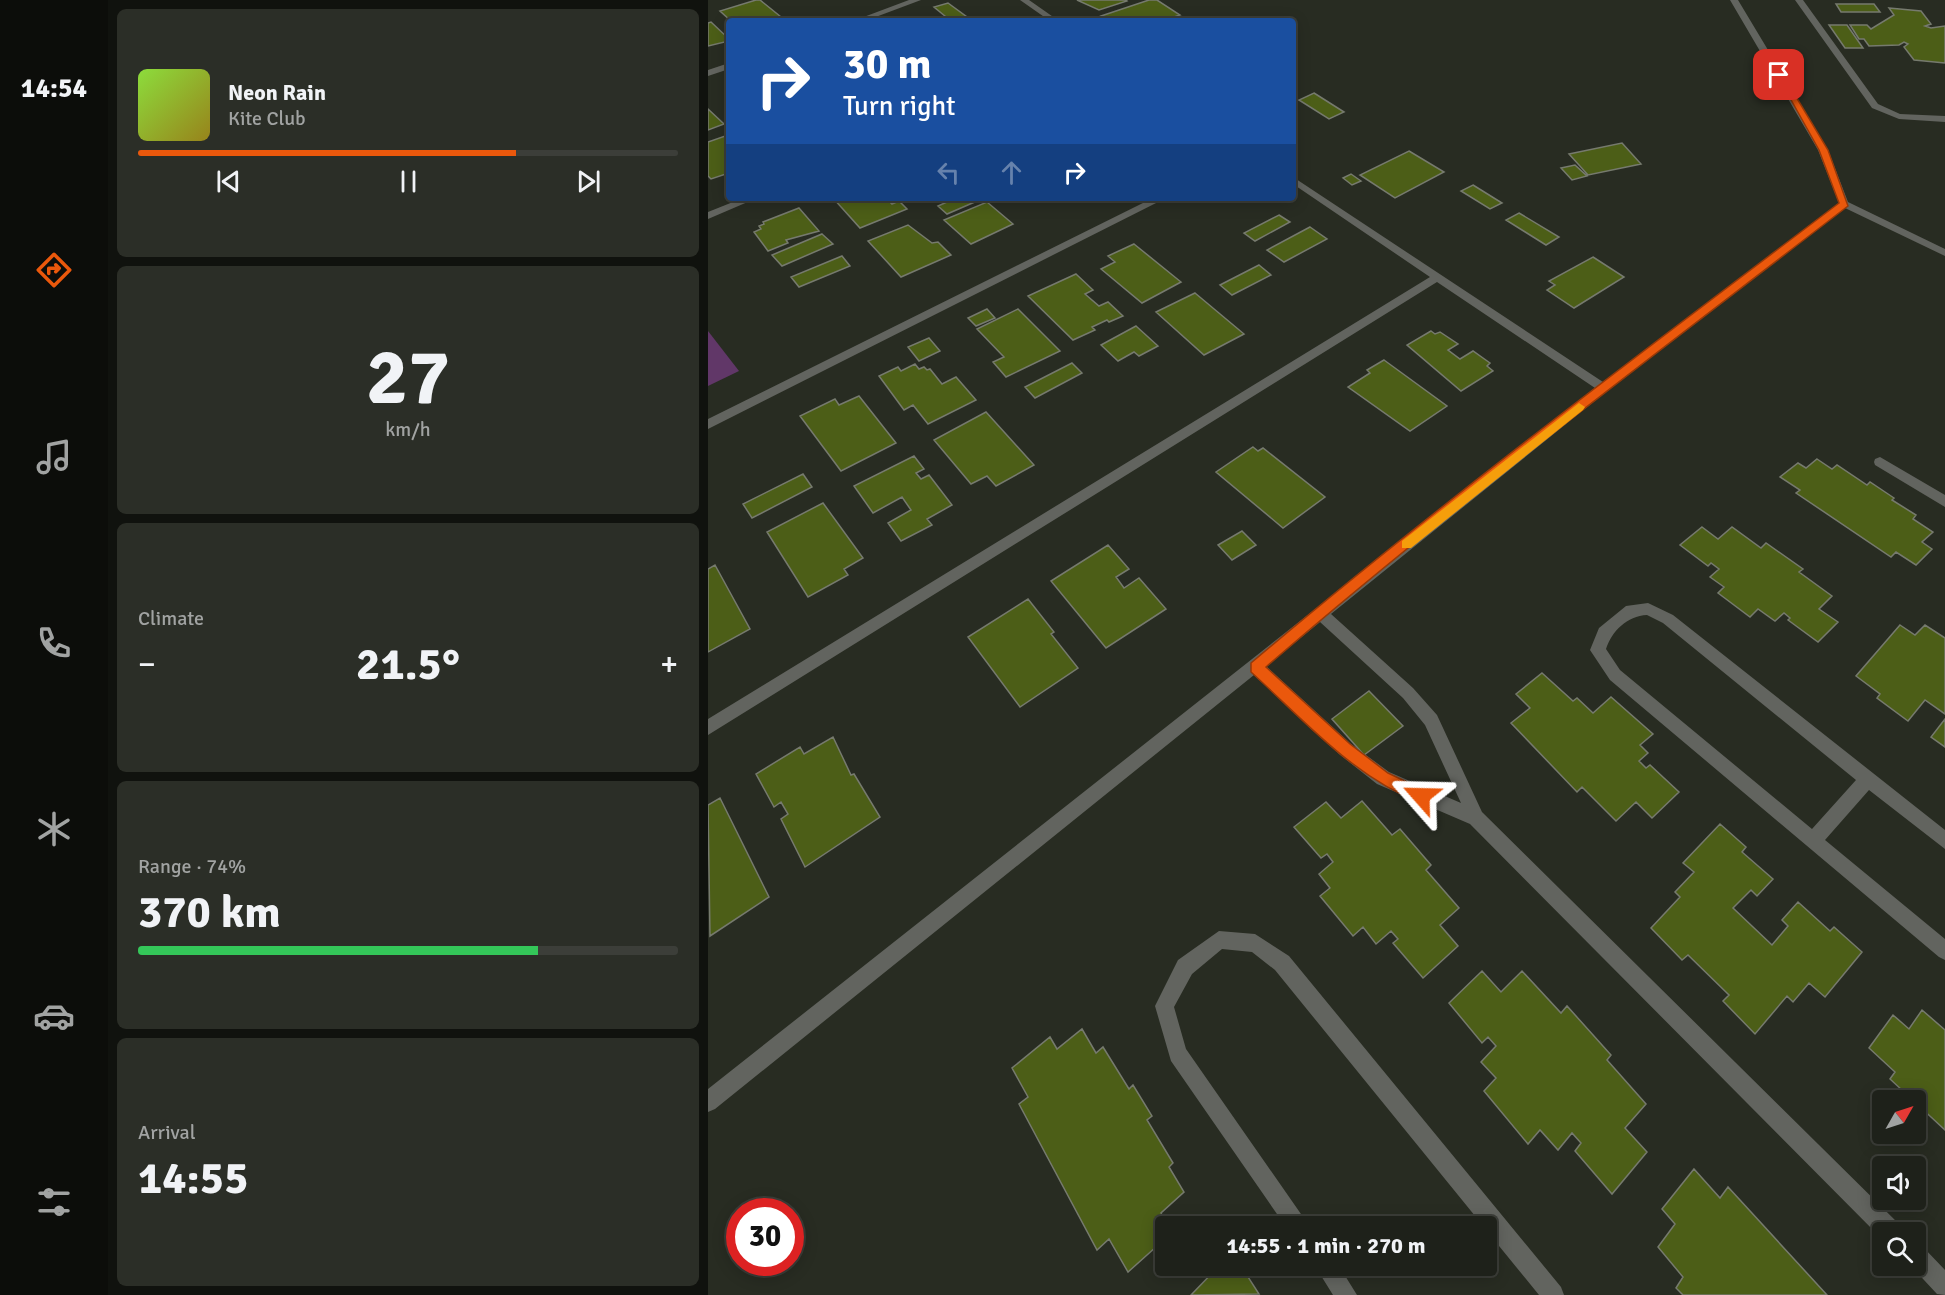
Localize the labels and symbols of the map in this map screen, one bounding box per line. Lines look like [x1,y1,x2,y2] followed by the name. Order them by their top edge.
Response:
[1753,49,1804,100] pin
[1389,764,1453,828] position arrow
[1872,1090,1926,1144] north arrow
[726,1198,804,1276] speed limit sign: 30

